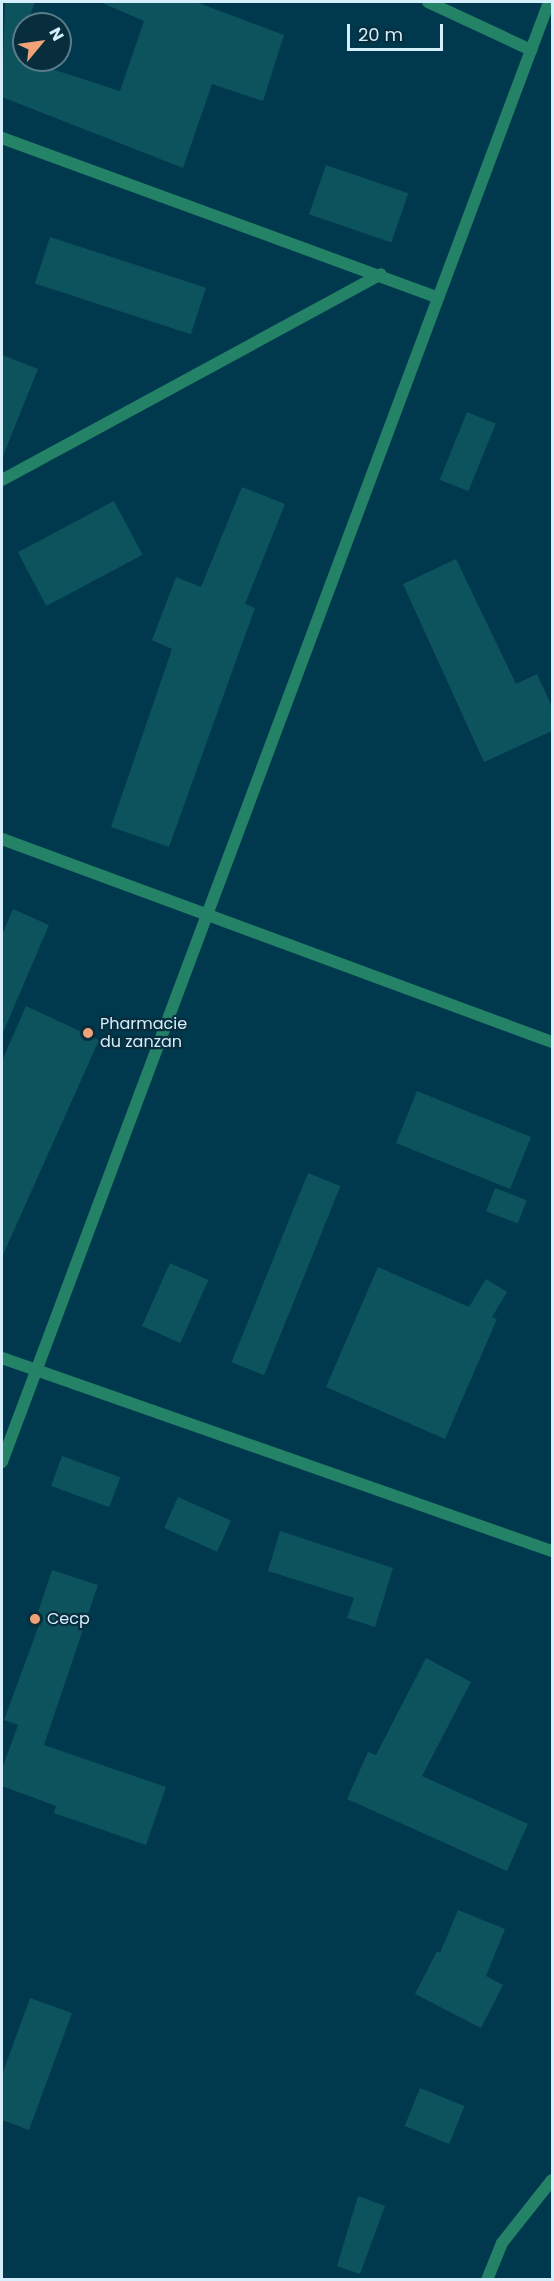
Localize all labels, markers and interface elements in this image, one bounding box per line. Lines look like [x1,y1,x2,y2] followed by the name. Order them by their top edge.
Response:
[12,12,72,72] north arrow
[350,12,446,50] scale bar
[358,22,403,47] text: 20 m
[43,23,69,45] text: N
[100,1014,187,1052] place label: Pharmacie du zanzan
[81,1026,95,1040] marker: Pharmacie du zanzan
[47,1609,90,1629] place label: Cecp
[28,1612,42,1626] marker: Cecp

